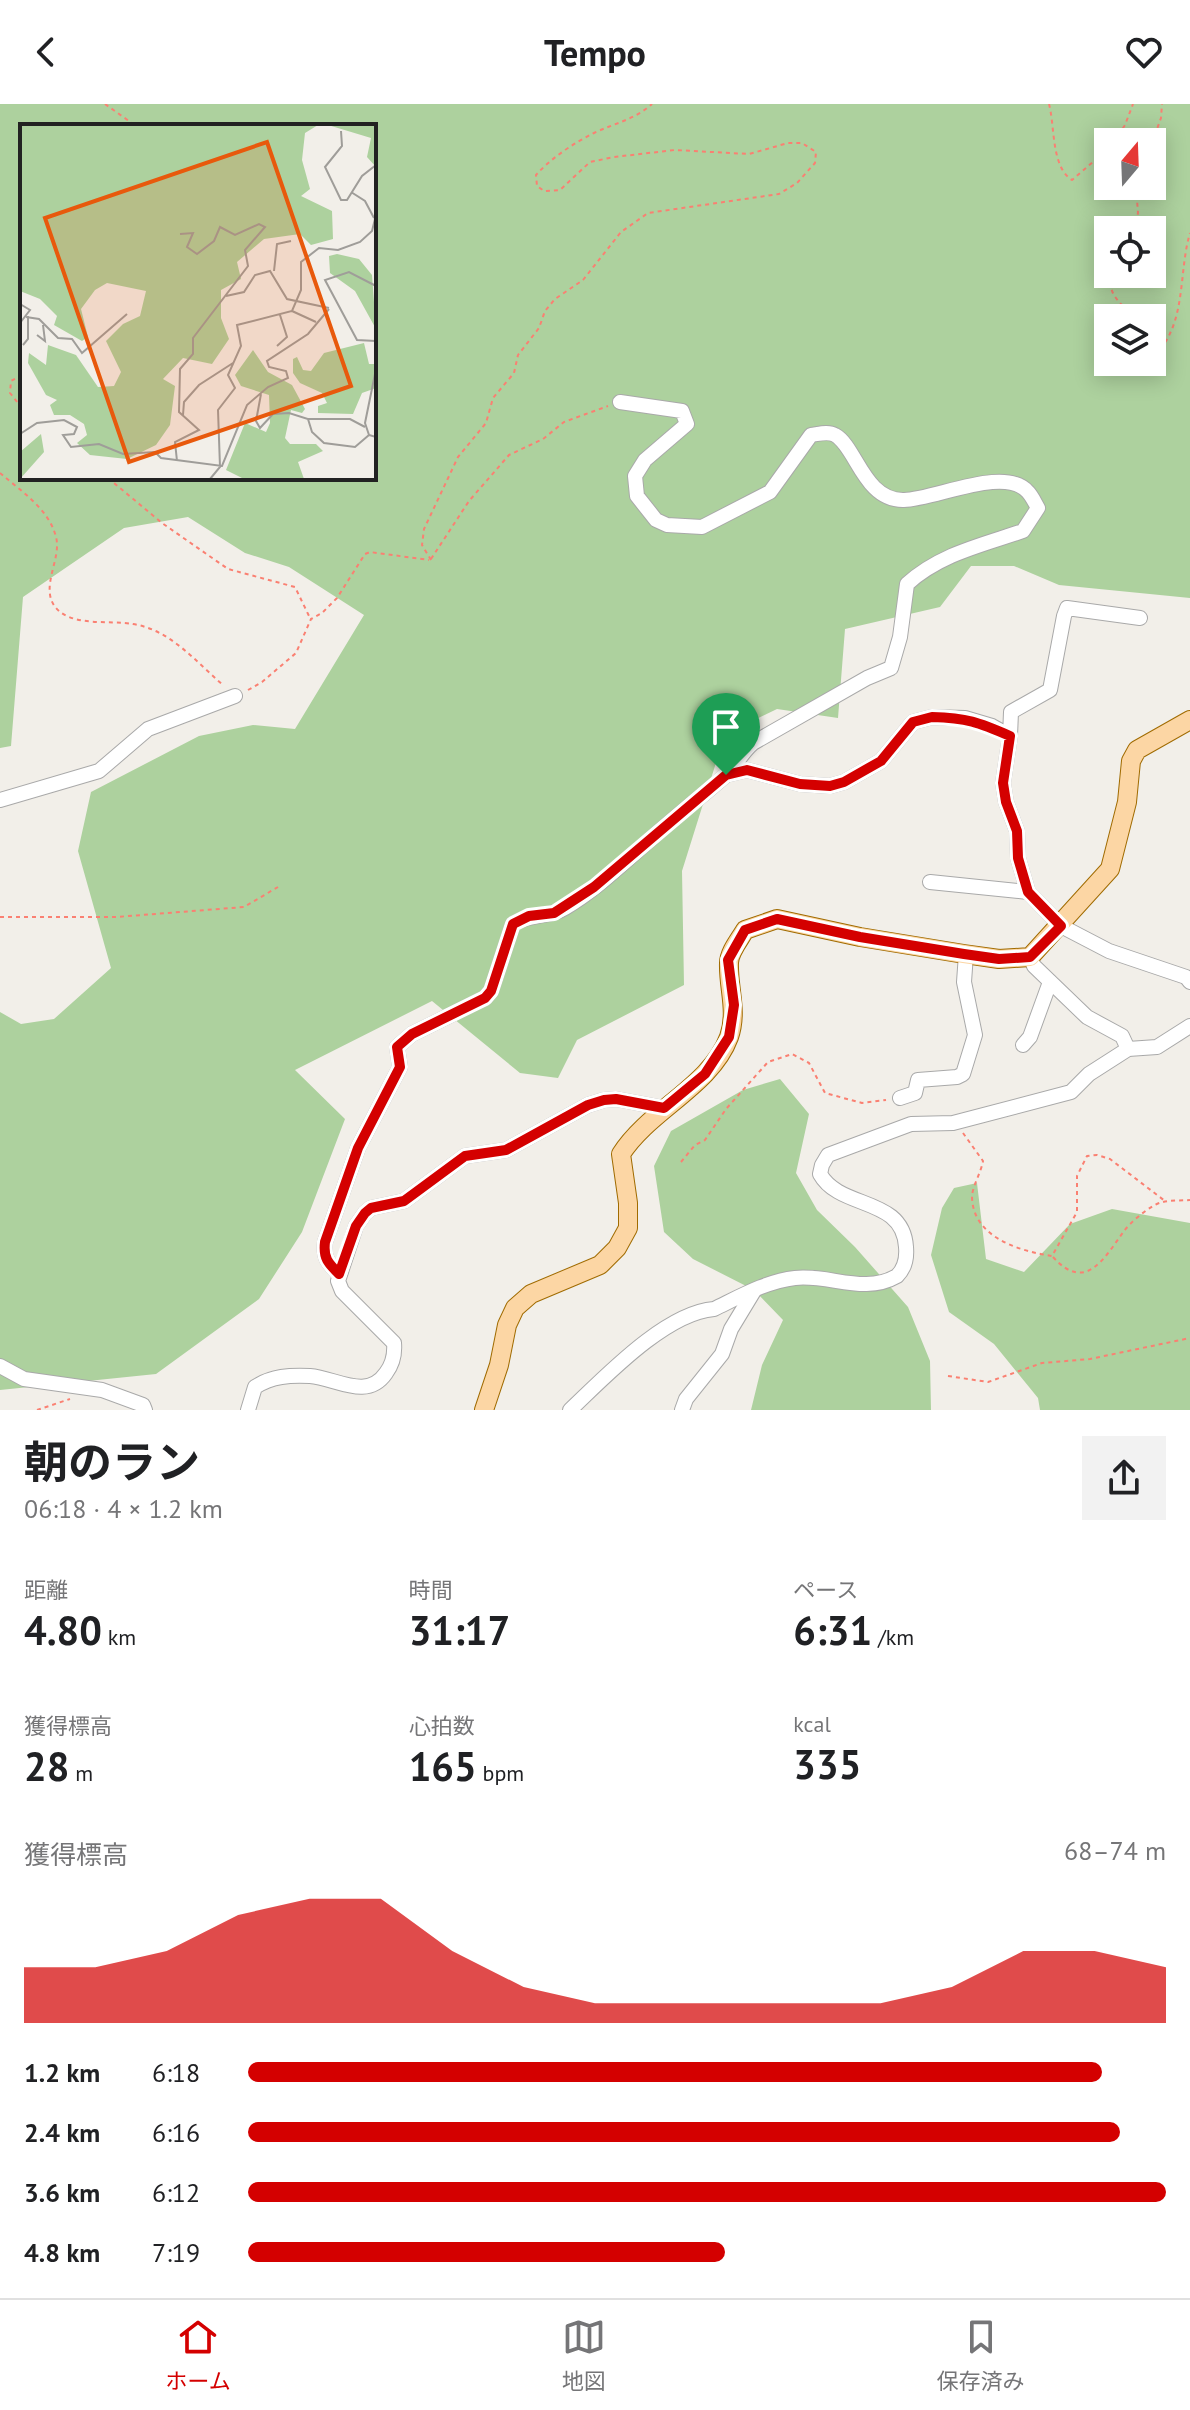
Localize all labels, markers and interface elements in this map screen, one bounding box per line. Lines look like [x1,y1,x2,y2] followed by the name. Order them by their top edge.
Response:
[544,29,646,76] text: Tempo
[24,30,68,74] icon: back
[1122,30,1166,74] icon: heart
[20,124,376,480] inset map
[1094,128,1166,200] north arrow
[1094,128,1166,376] map controls
[1094,216,1166,288] button: locate
[1094,304,1166,376] button: layers
[692,693,760,775] pin
[704,705,748,749] icon: arrive
[24,1433,200,1490] text: 朝のラン
[1082,1436,1166,1520] button: share
[24,1492,223,1525] text: 06:18 · 4 × 1.2 km
[24,1576,68,1604] text: 距離
[409,1576,453,1604] text: 時間
[793,1576,858,1604] text: ペース
[24,1604,102,1656] text: 4.80
[409,1604,510,1656] text: 31:17
[793,1604,872,1656] text: 6:31
[102,1623,136,1651] text: km
[872,1623,914,1651] text: /km
[793,1710,831,1738] text: kcal
[24,1712,112,1740] text: 獲得標高
[409,1712,475,1740] text: 心拍数
[793,1738,861,1790] text: 335
[24,1740,69,1792] text: 28
[409,1740,477,1792] text: 165
[69,1759,93,1787] text: m
[477,1759,524,1787] text: bpm
[1064,1834,1166,1867] text: 68–74 m
[24,1838,128,1871] text: 獲得標高
[24,2056,100,2089] text: 1.2 km
[152,2056,200,2089] text: 6:18
[24,2116,100,2149] text: 2.4 km
[152,2116,200,2149] text: 6:16
[24,2176,100,2209] text: 3.6 km
[152,2176,200,2209] text: 6:12
[24,2236,100,2269] text: 4.8 km
[152,2236,200,2269] text: 7:19
[165,2315,231,2395] tab: ホーム
[562,2315,606,2395] tab: 地図
[937,2315,1025,2395] tab: 保存済み

